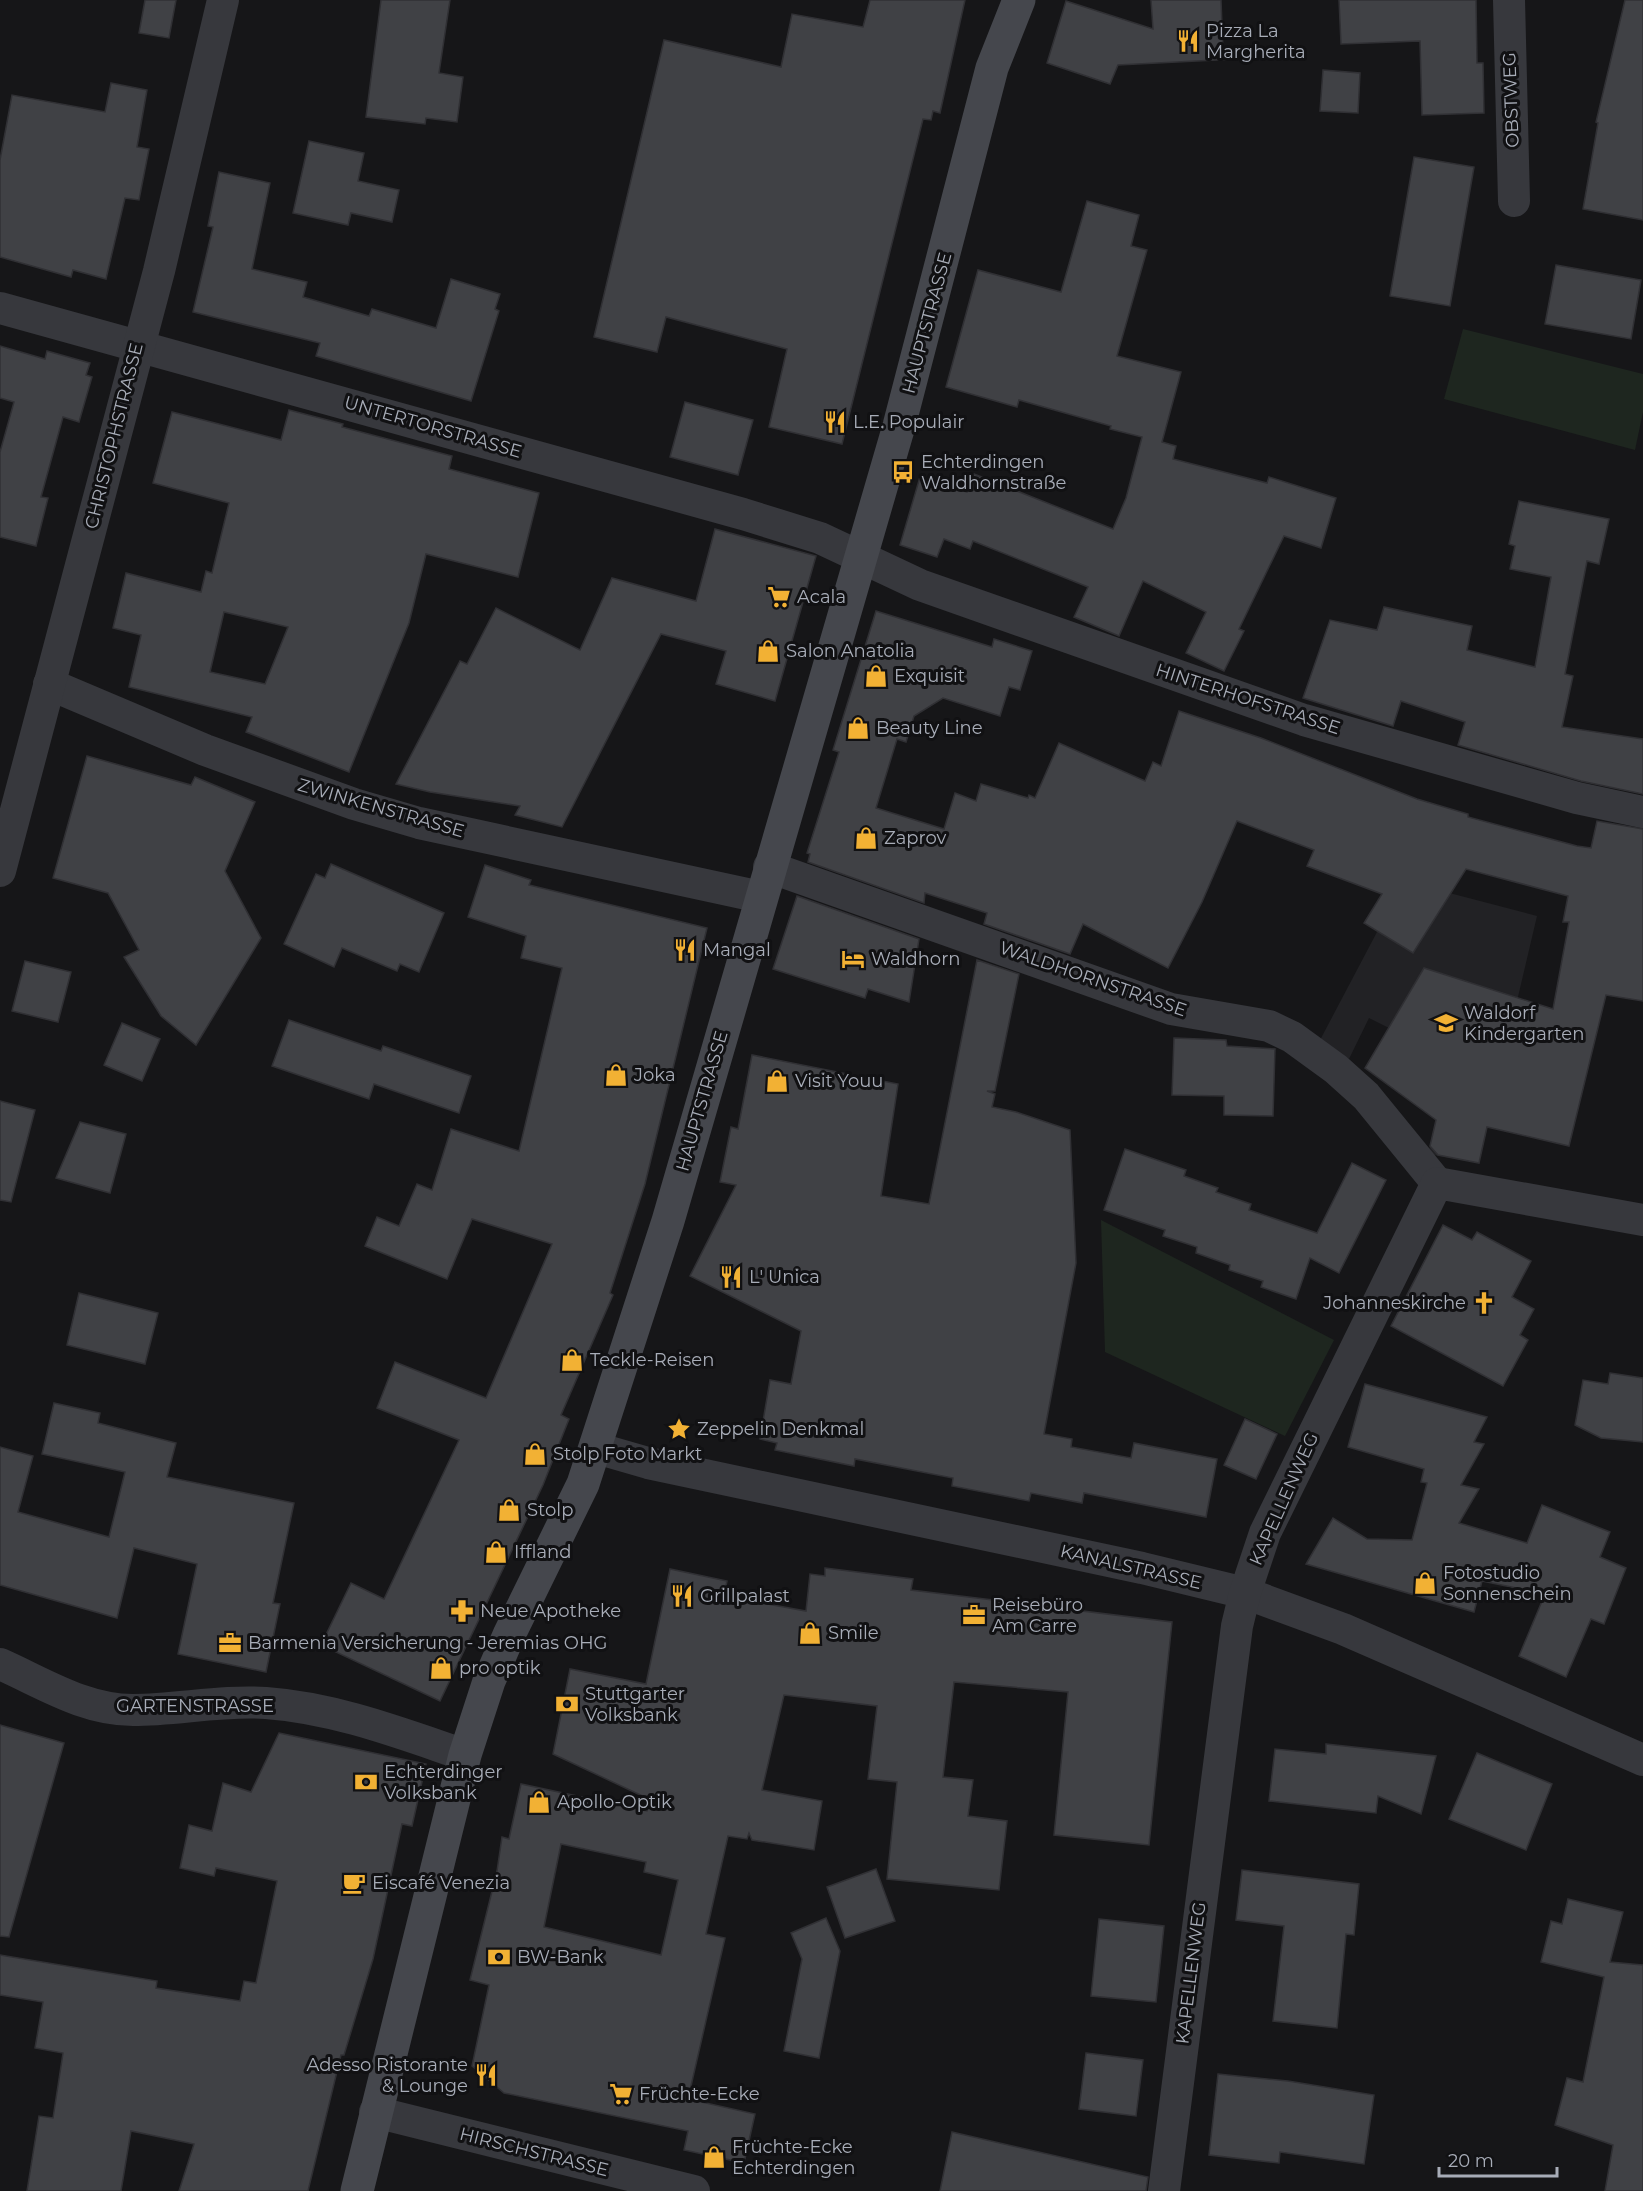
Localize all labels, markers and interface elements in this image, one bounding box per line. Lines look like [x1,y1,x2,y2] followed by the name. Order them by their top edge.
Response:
[1206,20,1306,63] place label: Pizza La Margherita
[1175,28,1201,54] restaurant icon: Pizza La Margherita
[1498,52,1524,148] street label: OBSTWEG
[898,250,956,396] street label: HAUPTSTRASSE
[80,341,148,531] street label: CHRISTOPHSTRASSE
[342,391,524,463] street label: UNTERTORSTRASSE
[822,409,848,435] restaurant icon: L.E. Populair
[853,411,965,433] place label: L.E. Populair
[921,451,1067,494] place label: Echterdingen Waldhornstraße
[890,459,916,485] bus stop icon: Echterdingen Waldhornstraße
[766,584,792,610] supermarket icon: Acala
[797,586,846,608] place label: Acala
[755,638,781,664] shop icon: Salon Anatolia
[786,640,915,662] place label: Salon Anatolia
[1153,659,1343,739] street label: HINTERHOFSTRASSE
[863,663,889,689] shop icon: Exquisit
[894,665,965,687] place label: Exquisit
[845,715,871,741] shop icon: Beauty Line
[876,717,983,739] place label: Beauty Line
[295,774,467,842] street label: ZWINKENSTRASSE
[853,825,879,851] shop icon: Zaprov
[884,827,947,849] place label: Zaprov
[672,937,698,963] restaurant icon: Mangal
[997,937,1189,1021] street label: WALDHORNSTRASSE
[703,939,771,961] place label: Mangal
[840,946,866,972] hotel icon: Waldhorn
[871,948,960,970] place label: Waldhorn
[1464,1002,1584,1045] place label: Waldorf Kindergarten
[1433,1010,1459,1036] school or university icon: Waldorf Kindergarten
[671,1028,733,1174] street label: HAUPTSTRASSE
[603,1062,629,1088] shop icon: Joka
[633,1064,676,1086] place label: Joka
[764,1068,790,1094] shop icon: Visit Youu
[795,1070,883,1092] place label: Visit Youu
[718,1264,744,1290] restaurant icon: L' Unica
[749,1266,820,1288] place label: L' Unica
[1471,1290,1497,1316] church icon: Johanneskirche
[1322,1292,1466,1314] place label: Johanneskirche
[559,1347,585,1373] shop icon: Teckle-Reisen
[590,1349,714,1371] place label: Teckle-Reisen
[666,1416,692,1442] place icon: Zeppelin Denkmal
[697,1418,864,1440] place label: Zeppelin Denkmal
[1245,1429,1323,1569] street label: KAPELLENWEG
[522,1441,548,1467] shop icon: Stolp Foto Markt
[553,1443,702,1465] place label: Stolp Foto Markt
[496,1497,522,1523] shop icon: Stolp
[527,1499,573,1521] place label: Stolp
[483,1539,509,1565] shop icon: Iffland
[1058,1540,1204,1594] street label: KANALSTRASSE
[514,1541,572,1563] place label: Iffland
[1443,1562,1572,1605] place label: Fotostudio Sonnenschein
[1412,1570,1438,1596] shop icon: Fotostudio Sonnenschein
[669,1583,695,1609] restaurant icon: Grillpalast
[700,1585,790,1607] place label: Grillpalast
[992,1594,1083,1637] place label: Reisebüro Am Carre
[449,1598,475,1624] pharmacy icon: Neue Apotheke
[480,1600,621,1622] place label: Neue Apotheke
[961,1602,987,1628] office icon: Reisebüro Am Carre
[797,1620,823,1646] shop icon: Smile
[828,1622,879,1644] place label: Smile
[217,1630,243,1656] office icon: Barmenia Versicherung - Jeremias OHG
[248,1632,607,1654] place label: Barmenia Versicherung - Jeremias OHG
[428,1655,454,1681] shop icon: pro optik
[459,1657,541,1679] place label: pro optik
[585,1683,685,1726] place label: Stuttgarter Volksbank
[554,1691,580,1717] bank icon: Stuttgarter Volksbank
[116,1695,274,1717] street label: GARTENSTRASSE
[384,1761,503,1804] place label: Echterdinger Volksbank
[353,1769,379,1795] bank icon: Echterdinger Volksbank
[526,1789,552,1815] shop icon: Apollo-Optik
[557,1791,672,1813] place label: Apollo-Optik
[341,1870,367,1896] cafe icon: Eiscafé Venezia
[372,1872,510,1894] place label: Eiscafé Venezia
[1171,1901,1211,2045] street label: KAPELLENWEG
[486,1944,512,1970] bank icon: BW-Bank
[517,1946,604,1968] place label: BW-Bank
[307,2054,468,2097] place label: Adesso Ristorante & Lounge
[473,2062,499,2088] restaurant icon: Adesso Ristorante & Lounge
[608,2081,634,2107] supermarket icon: Früchte-Ecke
[639,2083,760,2105] place label: Früchte-Ecke
[457,2123,611,2181] street label: HIRSCHSTRASSE
[732,2136,855,2179] place label: Früchte-Ecke Echterdingen
[1439,2140,1558,2178] scale bar
[701,2144,727,2170] shop icon: Früchte-Ecke Echterdingen
[1448,2150,1494,2172] text: 20 m

